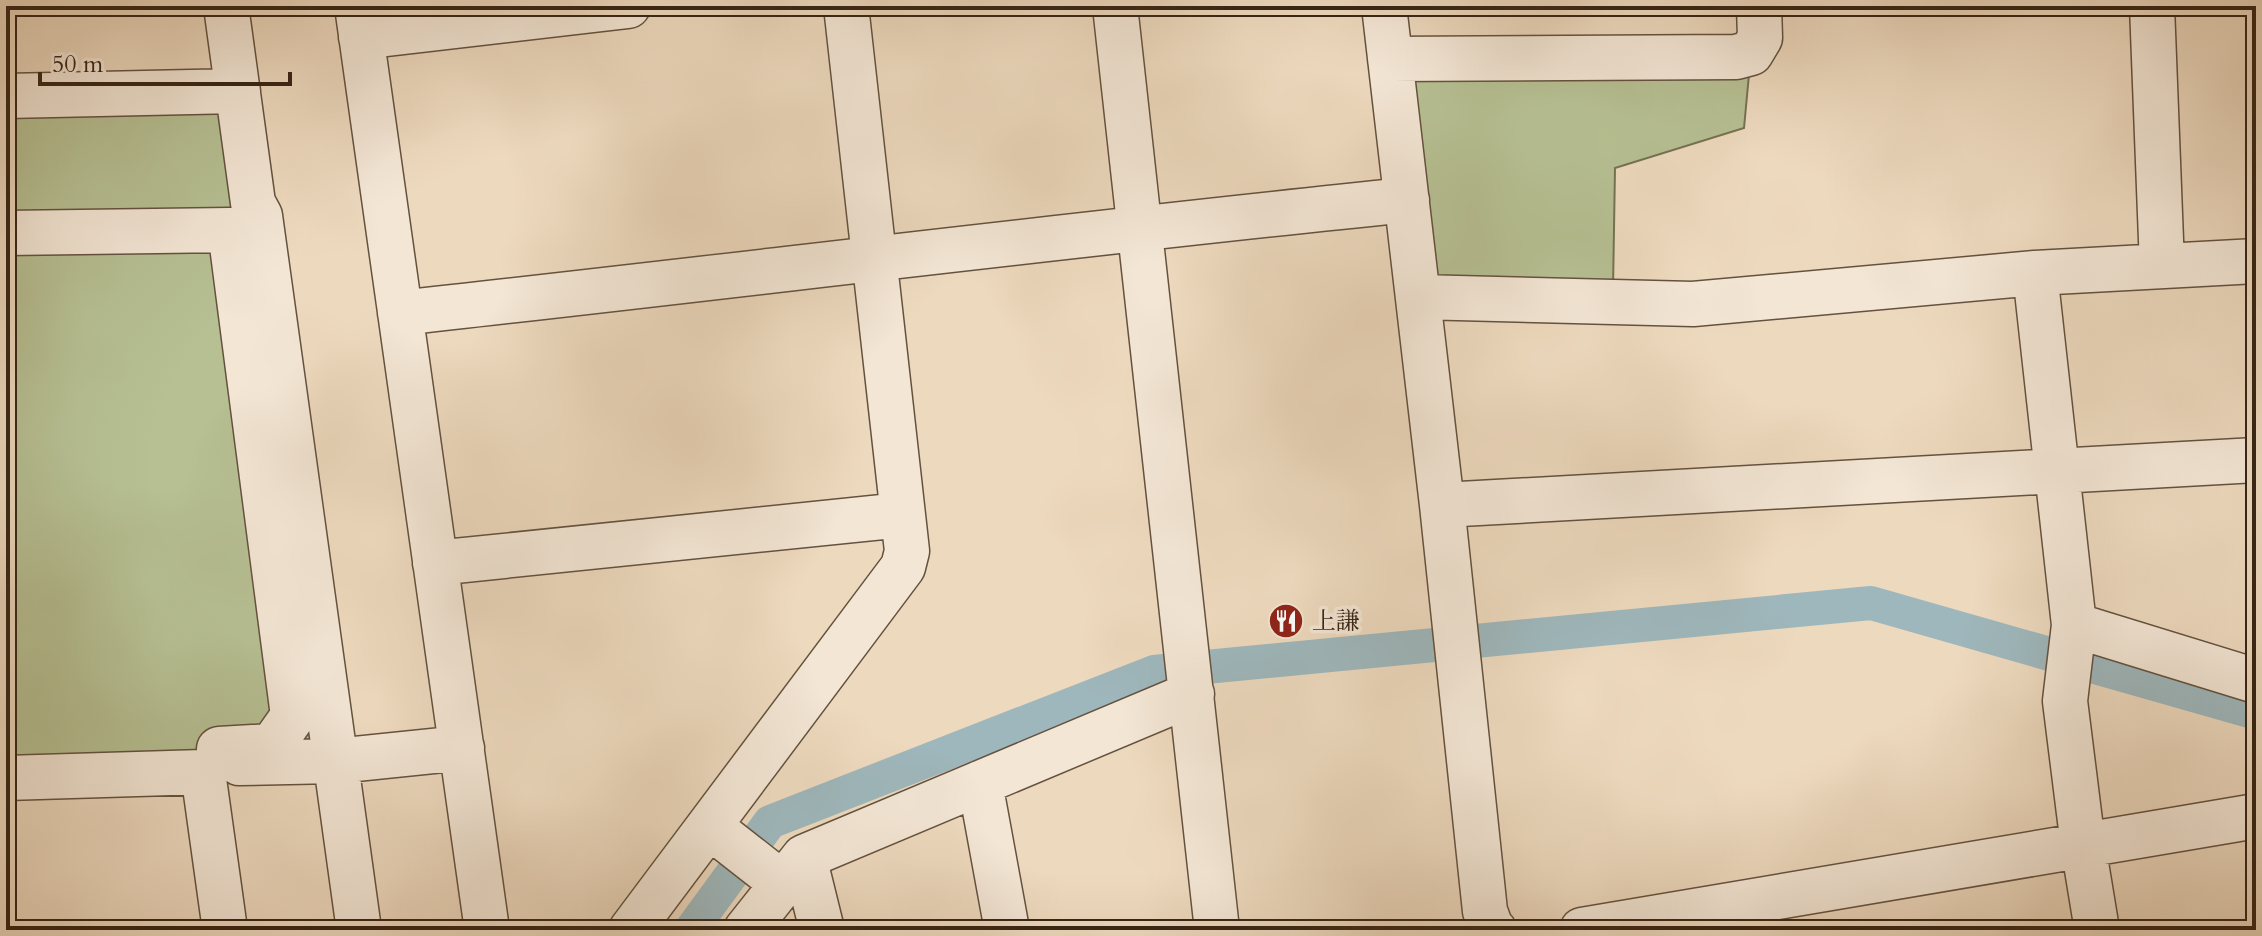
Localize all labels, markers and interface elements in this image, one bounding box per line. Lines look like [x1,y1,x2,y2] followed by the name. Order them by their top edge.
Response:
[40,36,290,86] scale bar
[52,48,104,81] text: 50 m
[1267,602,1305,640] restaurant icon: 上謙
[1312,605,1360,638] place label: 上謙

